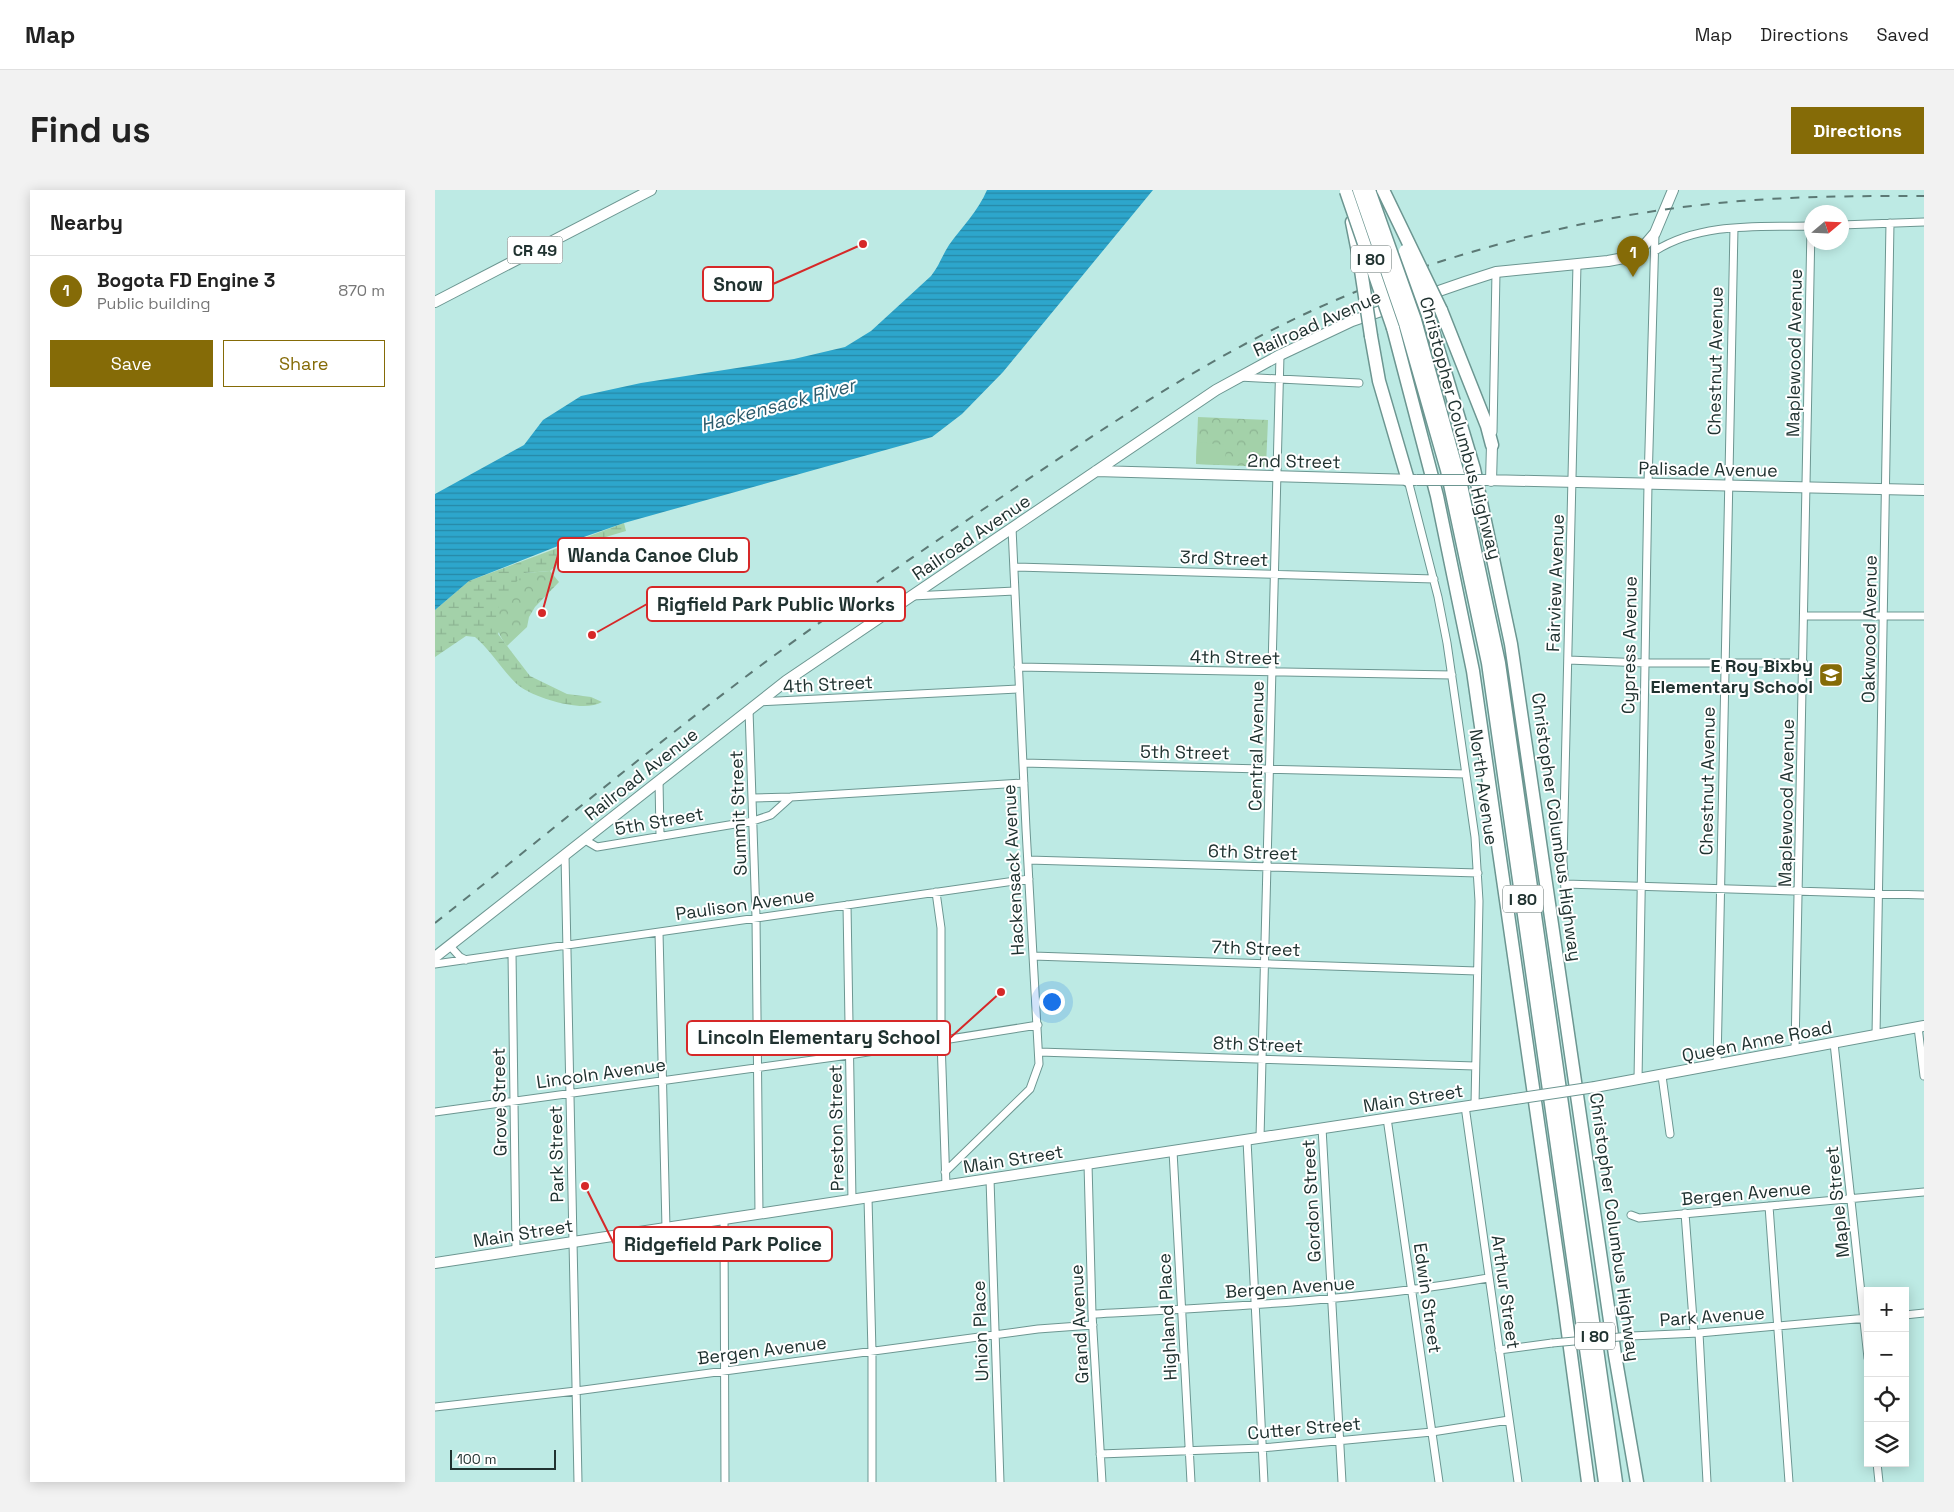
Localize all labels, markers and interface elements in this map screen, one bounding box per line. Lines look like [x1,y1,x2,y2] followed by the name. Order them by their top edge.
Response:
[25,19,75,50] text: Map
[1695,23,1732,46] text: Map
[1760,23,1849,46] text: Directions
[1877,23,1929,46] text: Saved
[1791,107,1924,154] button: Directions
[30,108,151,152] text: Find us
[1804,205,1849,250] north arrow
[50,209,123,236] text: Nearby
[507,236,563,264] road number: CR 49
[1617,236,1649,277] pin: 1
[1351,246,1391,272] road number: I 80
[703,267,773,301] callout: Snow
[97,268,275,293] text: Bogota FD Engine 3
[1781,269,1807,437] street label: Maplewood Avenue
[713,272,763,297] text: Snow
[62,280,70,301] text: 1
[338,280,385,301] text: 870 m
[1249,284,1385,362] street label: Railroad Avenue
[1702,286,1728,436] street label: Chestnut Avenue
[97,293,210,314] text: Public building
[1415,294,1507,562] street label: Christopher Columbus Highway
[50,340,213,387] button: Save
[223,340,385,387] button: Share
[698,372,860,438] water label: Hackensack River
[1247,449,1341,473] street label: 2nd Street
[1638,456,1778,482] street label: Palisade Avenue
[907,489,1035,585] street label: Railroad Avenue
[1541,514,1569,652] street label: Fairview Avenue
[558,538,749,572] callout: Wanda Canoe Club
[567,543,739,568] text: Wanda Canoe Club
[1179,545,1269,571] street label: 3rd Street
[1856,555,1882,703] street label: Oakwood Avenue
[1616,576,1642,714] street label: Cypress Avenue
[647,587,905,621] callout: Rigfield Park Public Works
[657,592,895,617] text: Rigfield Park Public Works
[1190,645,1280,669] street label: 4th Street
[1650,654,1813,698] place label: E Roy Bixby Elementary School
[1818,662,1844,688] school or university icon: E Roy Bixby Elementary School
[782,670,874,698] street label: 4th Street
[1243,681,1269,811] street label: Central Avenue
[1527,691,1587,963] street label: Christopher Columbus Highway
[1694,706,1720,856] street label: Chestnut Avenue
[1773,719,1799,887] street label: Maplewood Avenue
[580,723,702,825] street label: Railroad Avenue
[1464,727,1504,847] street label: North Avenue
[1140,740,1230,764] street label: 5th Street
[724,750,752,876] street label: Summit Street
[997,784,1029,956] street label: Hackensack Avenue
[613,802,705,840] street label: 5th Street
[1208,839,1298,865] street label: 6th Street
[674,883,816,925] street label: Paulison Avenue
[1503,886,1543,912] road number: I 80
[1211,935,1301,961] street label: 7th Street
[1039,989,1065,1015] your location
[1680,1015,1834,1067] street label: Queen Anne Road
[687,1021,950,1055] callout: Lincoln Elementary School
[698,1025,940,1050] text: Lincoln Elementary School
[1213,1031,1303,1057] street label: 8th Street
[487,1047,511,1157] street label: Grove Street
[535,1053,667,1093] street label: Lincoln Avenue
[823,1064,849,1192] street label: Preston Street
[1361,1079,1465,1117] street label: Main Street
[1585,1091,1645,1363] street label: Christopher Columbus Highway
[544,1105,568,1203] street label: Park Street
[1296,1139,1326,1263] street label: Gordon Street
[961,1140,1065,1178] street label: Main Street
[1820,1145,1854,1259] street label: Maple Street
[1680,1176,1812,1210] street label: Bergen Avenue
[471,1214,575,1252] street label: Main Street
[614,1227,832,1261] callout: Ridgefield Park Police
[624,1232,822,1257] text: Ridgefield Park Police
[1487,1234,1525,1350] street label: Arthur Street
[1409,1241,1447,1355] street label: Edwin Street
[1152,1253,1182,1381] street label: Highland Place
[1064,1264,1094,1384] street label: Grand Avenue
[1224,1271,1356,1303] street label: Bergen Avenue
[967,1280,993,1382] street label: Union Place
[1864,1287,1909,1467] map controls
[1864,1287,1909,1332] button: +
[1659,1301,1765,1331] street label: Park Avenue
[1575,1322,1615,1350] road number: I 80
[696,1331,828,1369] street label: Bergen Avenue
[1864,1332,1909,1377] button: −
[1864,1377,1909,1422] button: locate
[1246,1412,1362,1444] street label: Cutter Street
[1864,1422,1909,1467] button: layers
[450,1447,556,1470] scale bar
[457,1450,496,1468] text: 100 m

